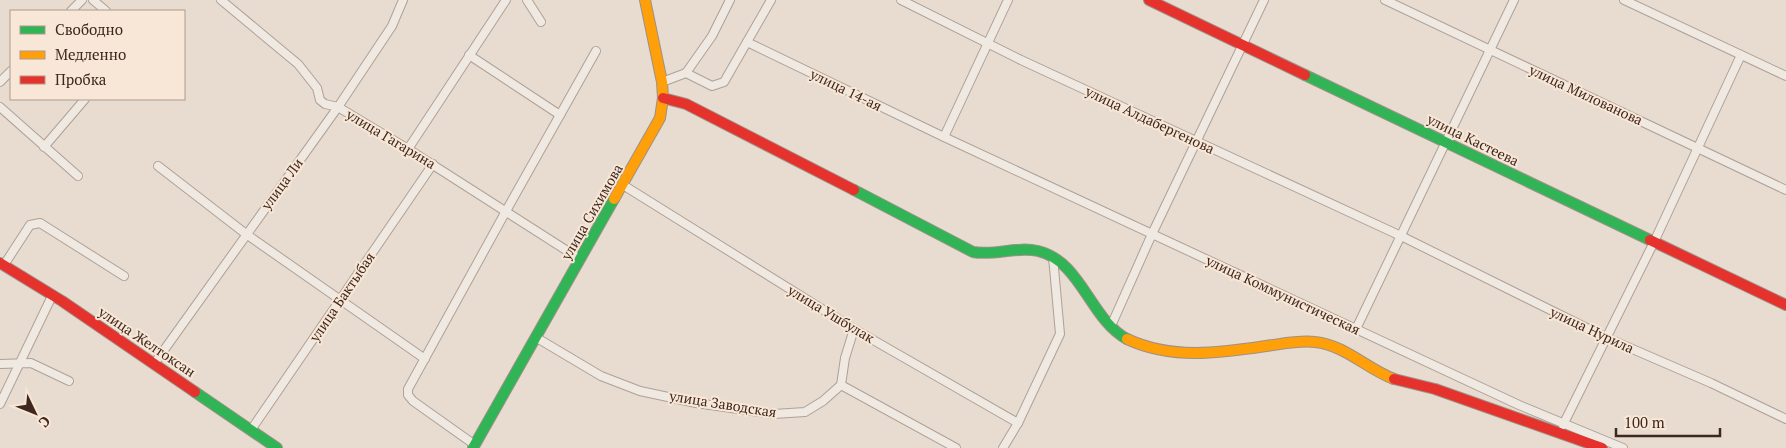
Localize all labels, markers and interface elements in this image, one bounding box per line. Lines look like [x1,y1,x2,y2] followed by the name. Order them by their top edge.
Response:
[10,10,185,100] legend
[55,19,123,39] text: Свободно
[55,44,126,64] text: Медленно
[1525,59,1646,129] street label: улица Милованова
[806,64,885,115] street label: улица 14-ая
[55,69,107,89] text: Пробка
[1082,81,1218,158] street label: улица Алдабергенова
[342,104,439,173] street label: улица Гагарина
[1423,109,1522,170] street label: улица Кастеева
[256,154,307,214] street label: улица Ли
[556,160,627,264] street label: улица Сихимова
[304,248,379,346] street label: улица Бактыбая
[1202,250,1363,339] street label: улица Коммунистическая
[783,280,879,347] street label: улица Ушбулак
[94,301,200,381] street label: улица Желтоксан
[1546,301,1637,357] street label: улица Нурила
[667,386,778,421] street label: улица Заводская
[10,388,60,438] north arrow
[1616,406,1720,438] scale bar
[35,412,55,432] text: С
[1624,412,1665,432] text: 100 m

